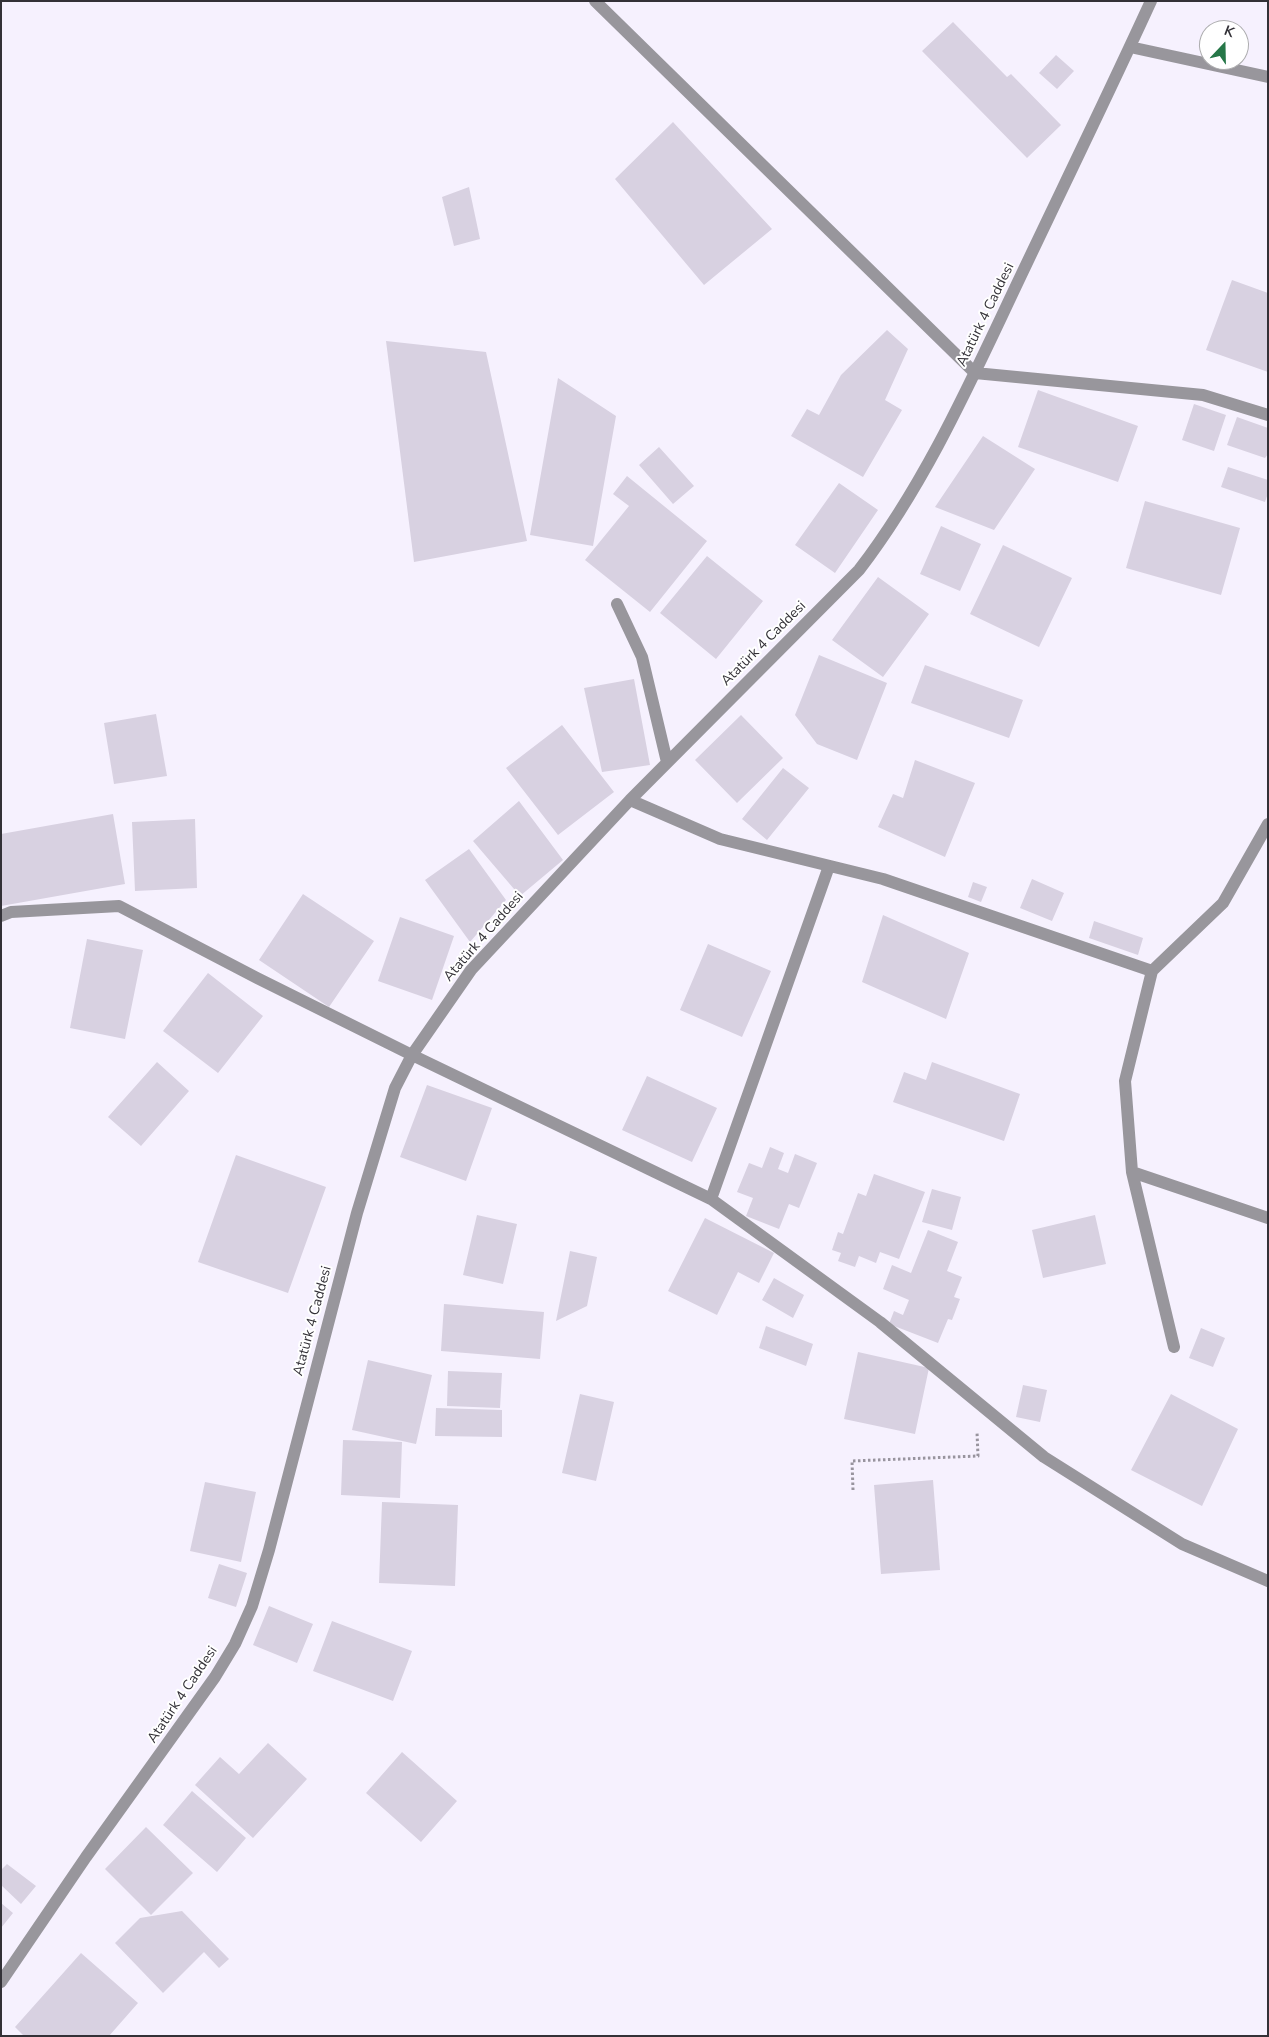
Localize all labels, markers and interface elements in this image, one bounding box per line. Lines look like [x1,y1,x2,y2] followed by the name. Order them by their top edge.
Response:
[1199,20,1249,70] north arrow
[1221,21,1237,42] text: K
[954,260,1018,370] street label: Atatürk 4 Caddesi
[718,598,810,690] street label: Atatürk 4 Caddesi
[441,889,527,985] street label: Atatürk 4 Caddesi
[290,1264,336,1378] street label: Atatürk 4 Caddesi
[144,1643,222,1747] street label: Atatürk 4 Caddesi

